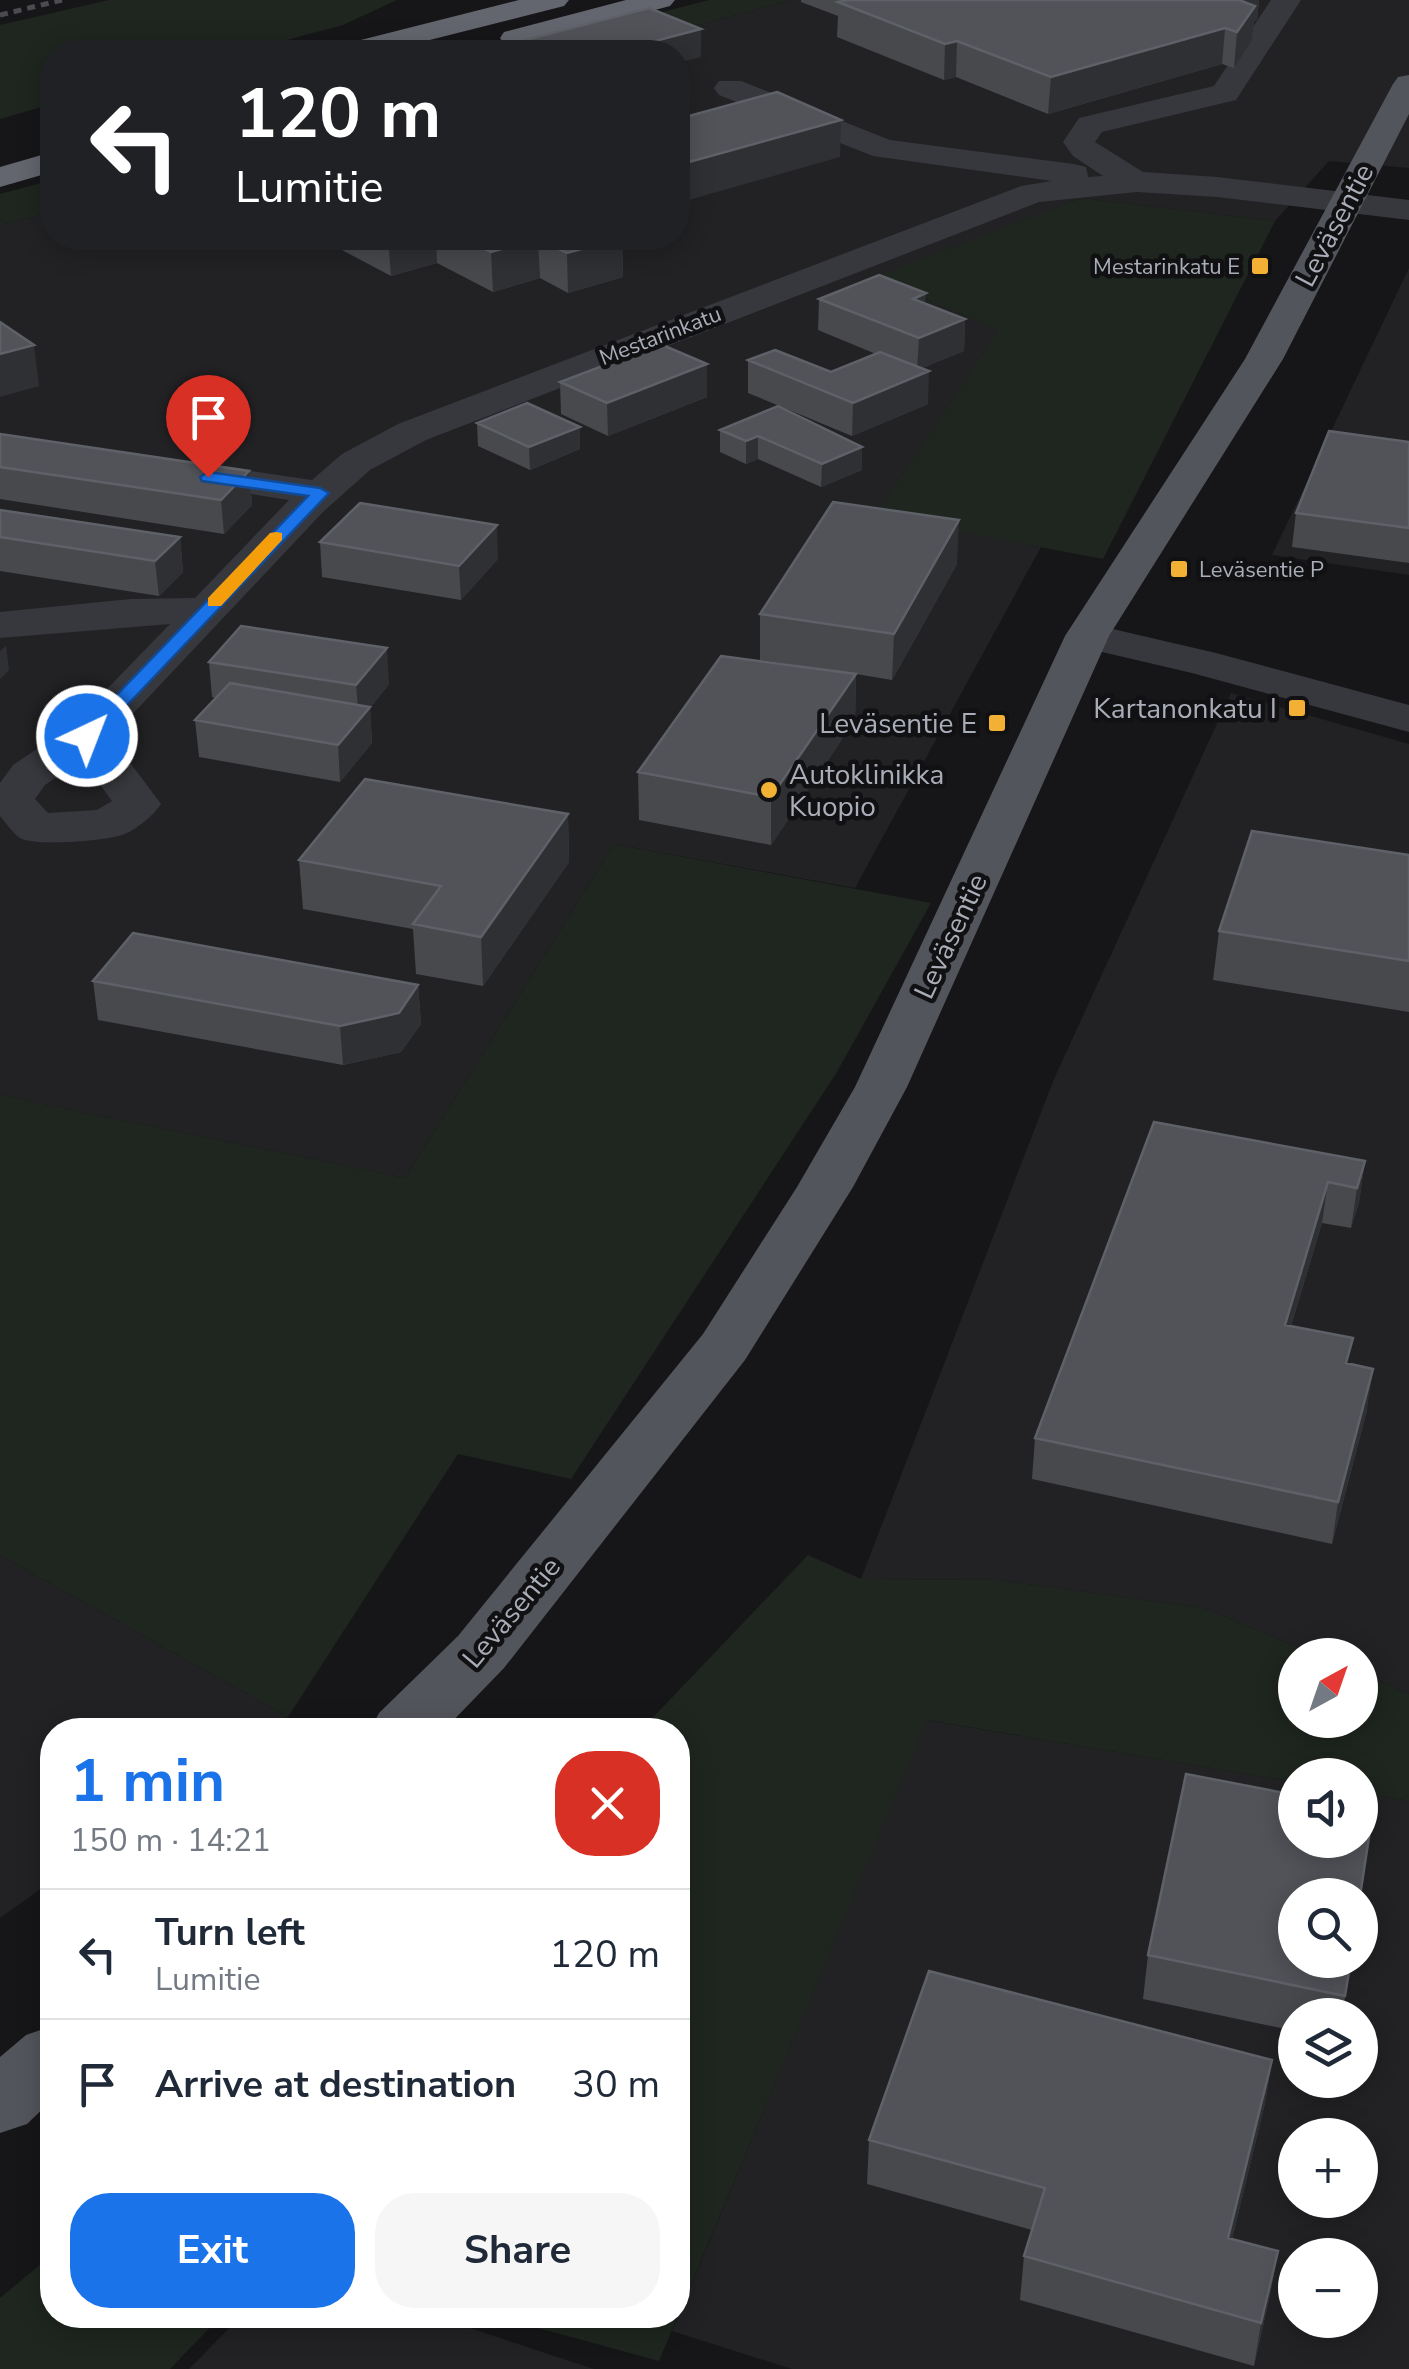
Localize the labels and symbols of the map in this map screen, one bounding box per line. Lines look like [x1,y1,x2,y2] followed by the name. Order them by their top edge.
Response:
[1287,157,1383,294] street label: Leväsentie
[1093,252,1240,282] place label: Mestarinkatu E
[1249,255,1271,277] marker: Mestarinkatu E
[595,299,726,373] street label: Mestarinkatu
[166,375,251,478] pin
[1199,555,1324,585] place label: Leväsentie P
[1168,558,1190,580] marker: Leväsentie P
[35,684,139,788] position arrow
[1093,690,1277,728] place label: Kartanonkatu I
[1286,697,1308,719] marker: Kartanonkatu I
[819,705,977,743] place label: Leväsentie E
[986,712,1008,734] marker: Leväsentie E
[789,756,944,826] place label: Autoklinikka Kuopio
[758,779,780,801] marker: Autoklinikka Kuopio
[905,868,996,1005] street label: Leväsentie
[454,1549,569,1676] street label: Leväsentie
[1278,1638,1378,1738] north arrow

